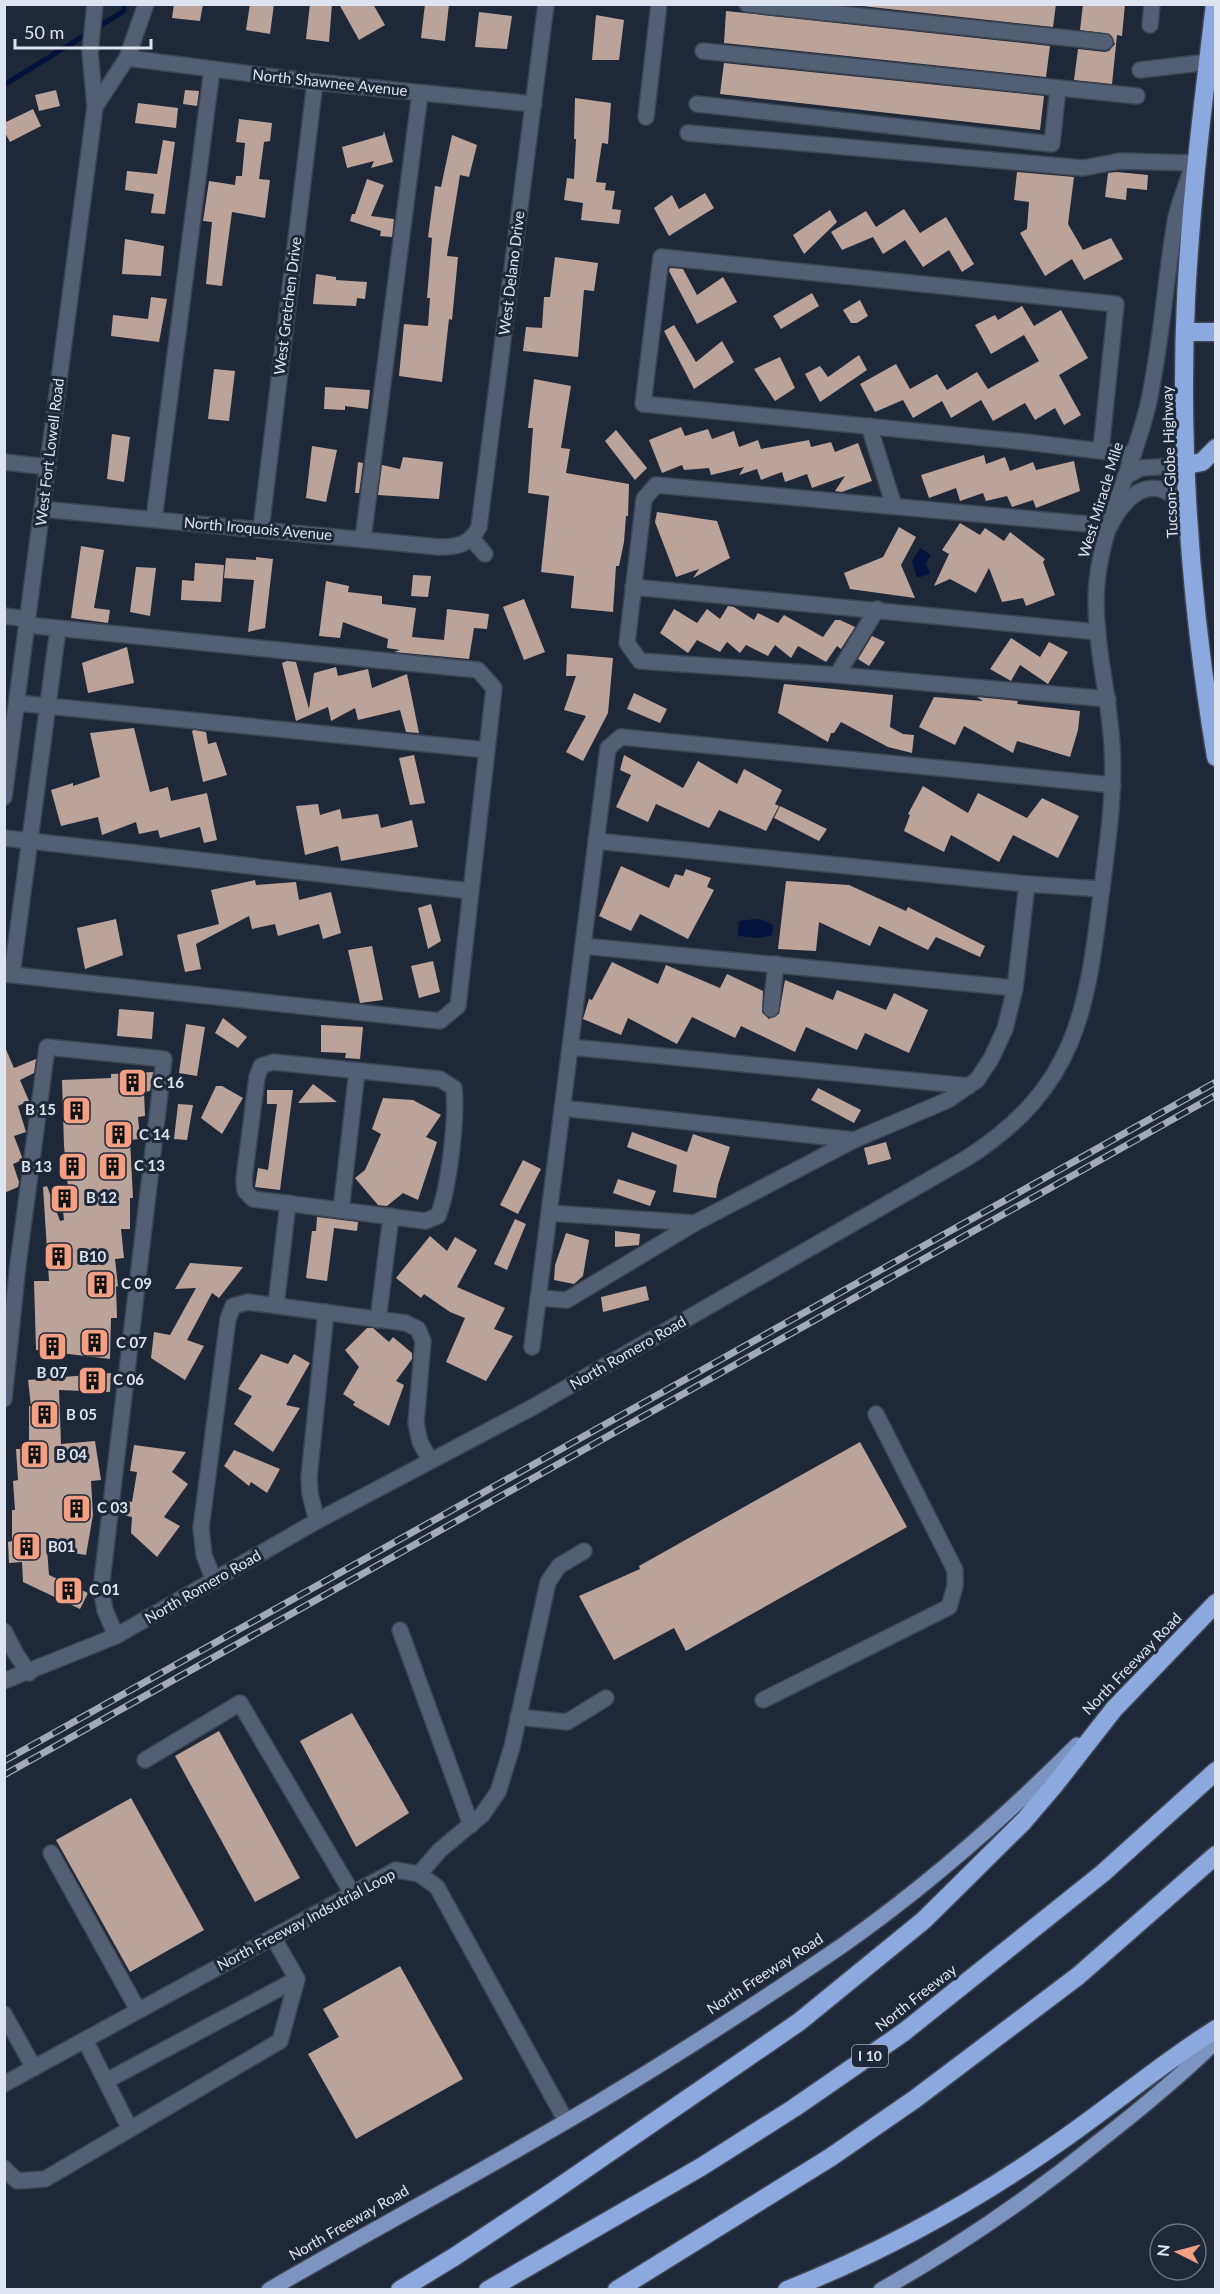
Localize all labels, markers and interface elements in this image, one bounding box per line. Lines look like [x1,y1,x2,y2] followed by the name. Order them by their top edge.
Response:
[15,12,152,50] scale bar
[24,21,64,43] text: 50 m
[252,65,408,99] street label: North Shawnee Avenue
[494,210,528,336] street label: West Delano Drive
[270,236,304,376] street label: West Gretchen Drive
[31,377,67,527] street label: West Fort Lowell Road
[1157,385,1181,539] street label: Tucson-Globe Highway
[1074,440,1126,560] street label: West Miracle Mile
[183,513,333,543] street label: North Iroquois Avenue
[116,1067,148,1099] building icon: C 16
[153,1073,184,1091] place label: C 16
[61,1094,93,1126] building icon: B 15
[25,1100,56,1118] place label: B 15
[102,1119,134,1151] building icon: C 14
[139,1125,170,1143] place label: C 14
[97,1150,129,1182] building icon: C 13
[57,1151,89,1183] building icon: B 13
[134,1156,165,1174] place label: C 13
[21,1157,52,1175] place label: B 13
[49,1182,81,1214] building icon: B 12
[86,1188,117,1206] place label: B 12
[42,1241,74,1273] building icon: B10
[79,1247,107,1265] place label: B10
[84,1268,116,1300] building icon: C 09
[121,1274,152,1292] place label: C 09
[566,1312,689,1393] street label: North Romero Road
[79,1327,111,1359] building icon: C 07
[36,1330,68,1362] building icon: B 07
[116,1333,147,1351] place label: C 07
[37,1363,68,1381] place label: B 07
[76,1364,108,1396] building icon: C 06
[113,1370,144,1388] place label: C 06
[29,1399,61,1431] building icon: B 05
[66,1405,97,1423] place label: B 05
[19,1439,51,1471] building icon: B 04
[56,1445,87,1463] place label: B 04
[60,1492,92,1524] building icon: C 03
[97,1498,128,1516] place label: C 03
[11,1531,43,1563] building icon: B01
[48,1537,75,1555] place label: B01
[141,1546,264,1627] street label: North Romero Road
[52,1574,84,1606] building icon: C 01
[89,1580,120,1598] place label: C 01
[1078,1609,1185,1718] street label: North Freeway Road
[213,1864,398,1974] street label: North Freeway Indsutrial Loop
[703,1929,826,2017] street label: North Freeway Road
[871,1960,960,2035] street label: North Freeway
[852,2045,888,2067] road number: I 10
[286,2181,411,2264] street label: North Freeway Road
[1148,2222,1208,2282] north arrow
[1152,2243,1173,2258] text: N

